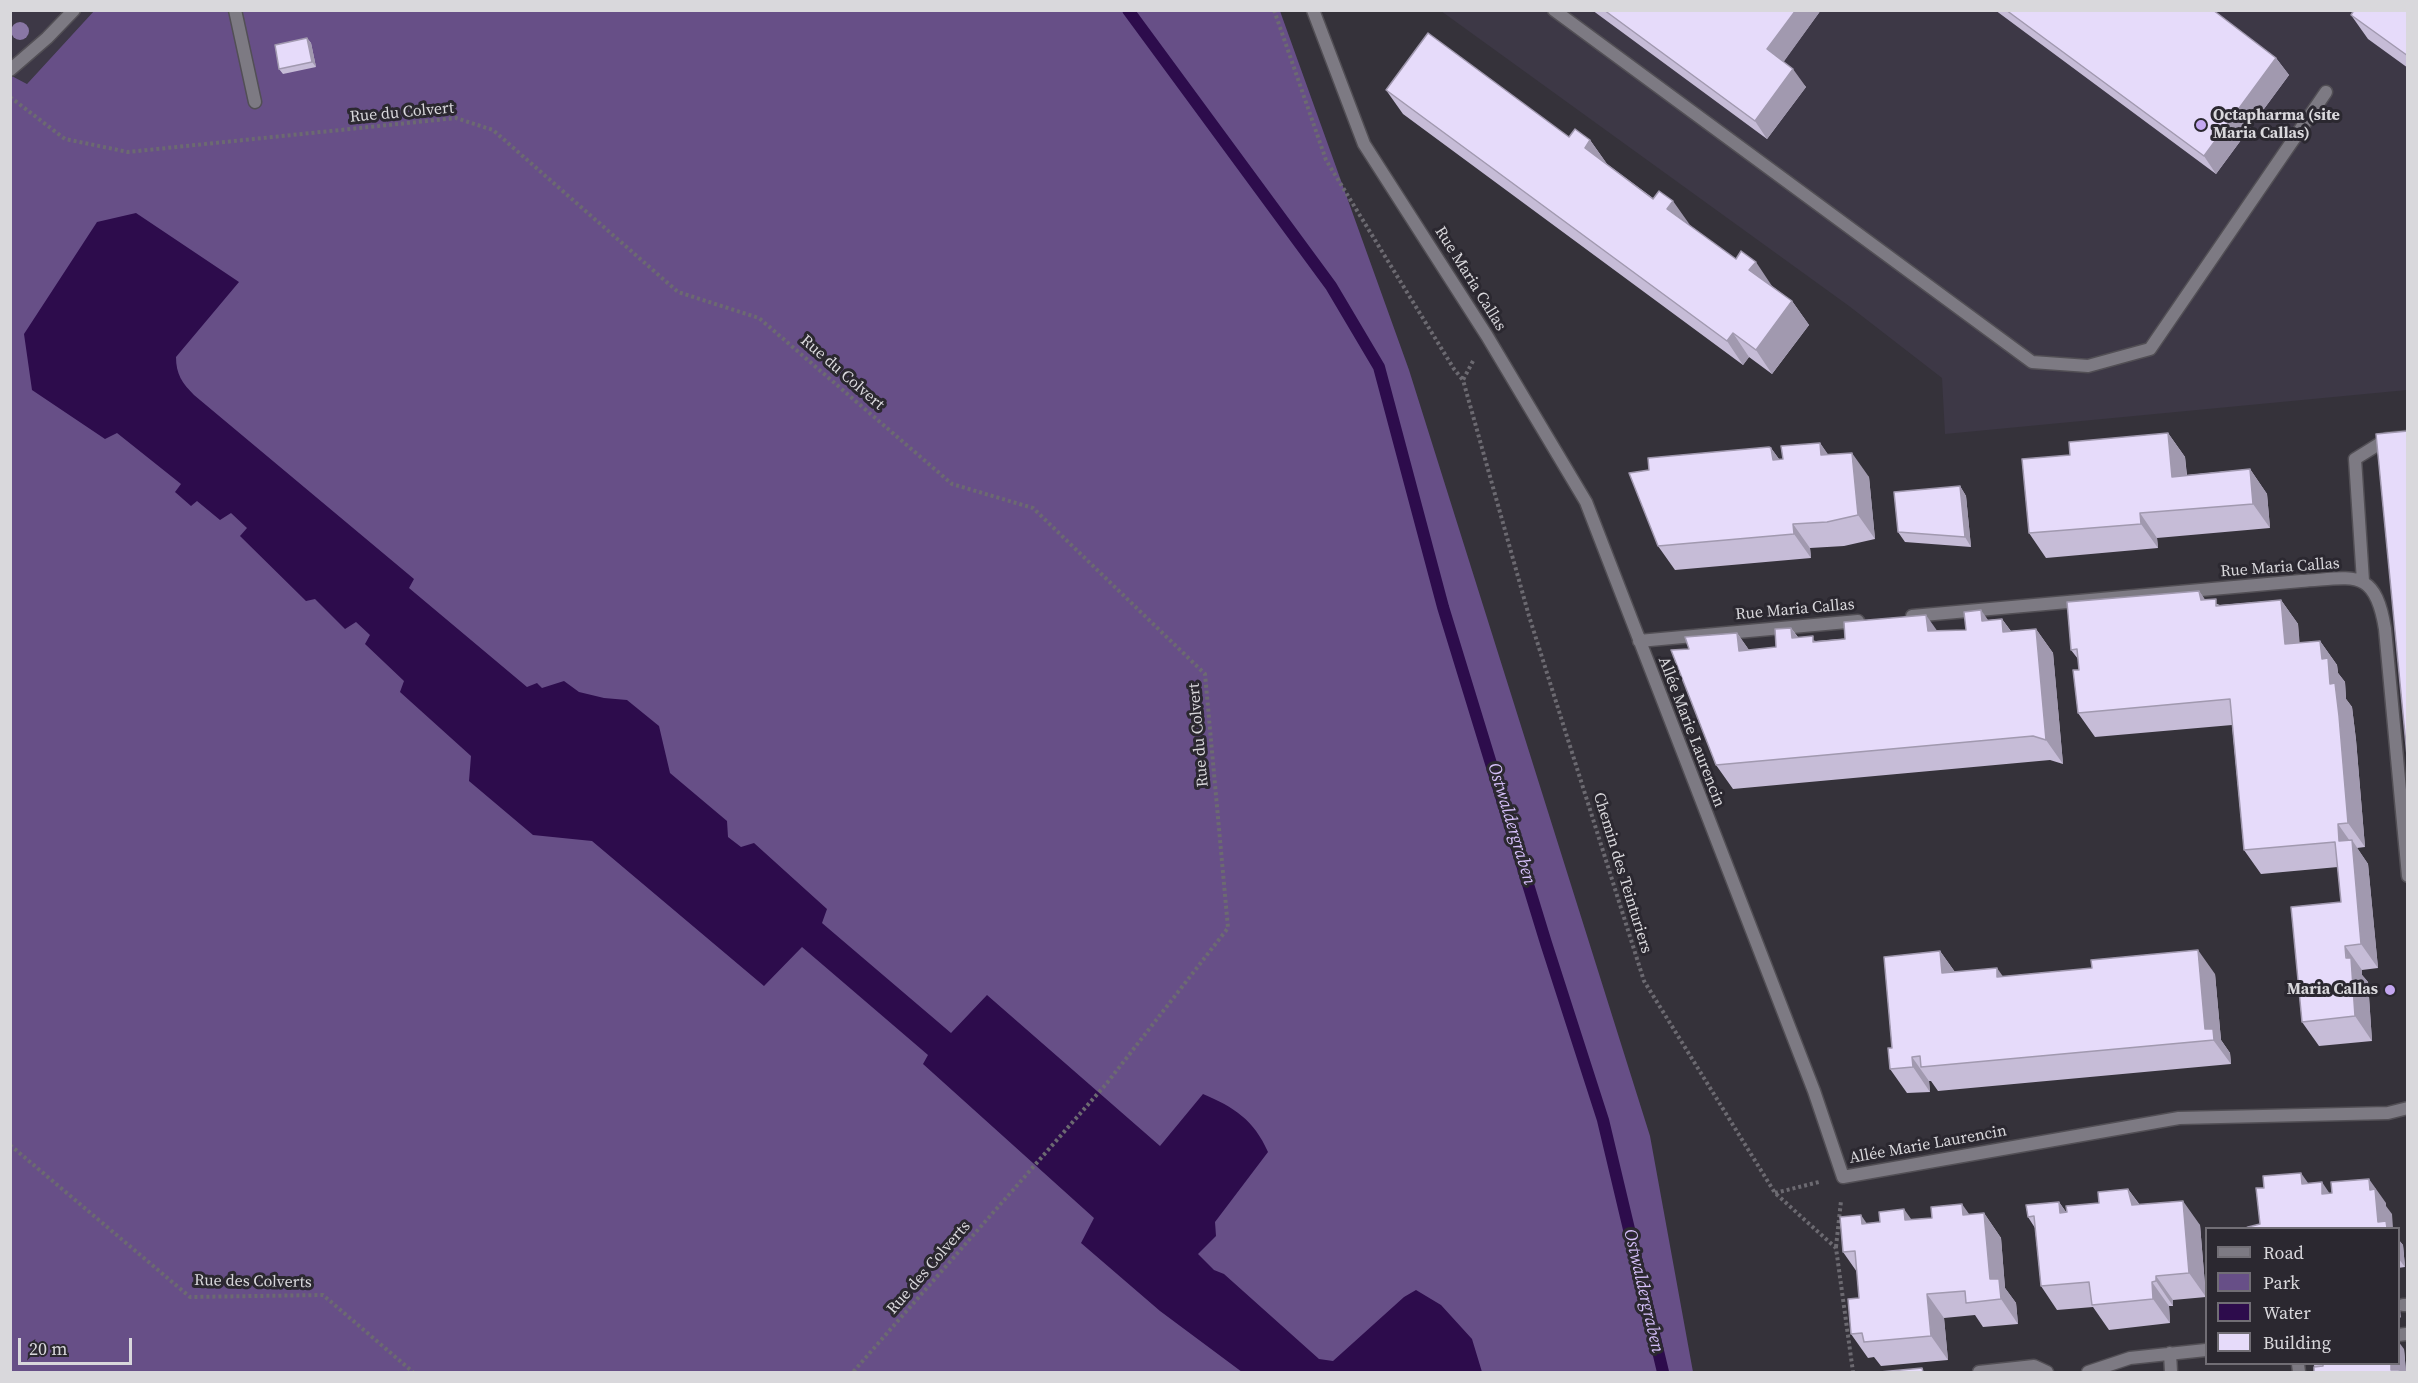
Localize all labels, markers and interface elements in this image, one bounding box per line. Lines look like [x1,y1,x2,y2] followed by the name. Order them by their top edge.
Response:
[349,99,455,127] street label: Rue du Colvert
[2213,106,2340,144] place label: Octapharma (site Maria Callas)
[2194,118,2208,132] marker: Octapharma (site Maria Callas)
[1430,223,1510,335] street label: Rue Maria Callas
[796,331,888,415] street label: Rue du Colvert
[2220,554,2340,582] street label: Rue Maria Callas
[1735,595,1855,625] street label: Rue Maria Callas
[1653,654,1729,810] street label: Allée Marie Laurencin
[1185,682,1213,788] street label: Rue du Colvert
[1482,760,1540,888] water label: Ostwaldergraben
[1588,790,1656,956] street label: Chemin des Teinturiers
[2287,980,2378,1000] place label: Maria Callas
[2383,983,2397,997] marker: Maria Callas
[1848,1122,2008,1168] street label: Allée Marie Laurencin
[883,1217,975,1319] street label: Rue des Colverts
[1618,1227,1668,1355] water label: Ostwaldergraben
[2205,1227,2400,1365] legend
[2263,1240,2304,1265] text: Road
[2263,1270,2300,1295] text: Park
[194,1271,312,1293] street label: Rue des Colverts
[2263,1300,2311,1325] text: Water
[21,1326,135,1364] scale bar
[2263,1330,2331,1355] text: Building
[29,1336,67,1361] text: 20 m

